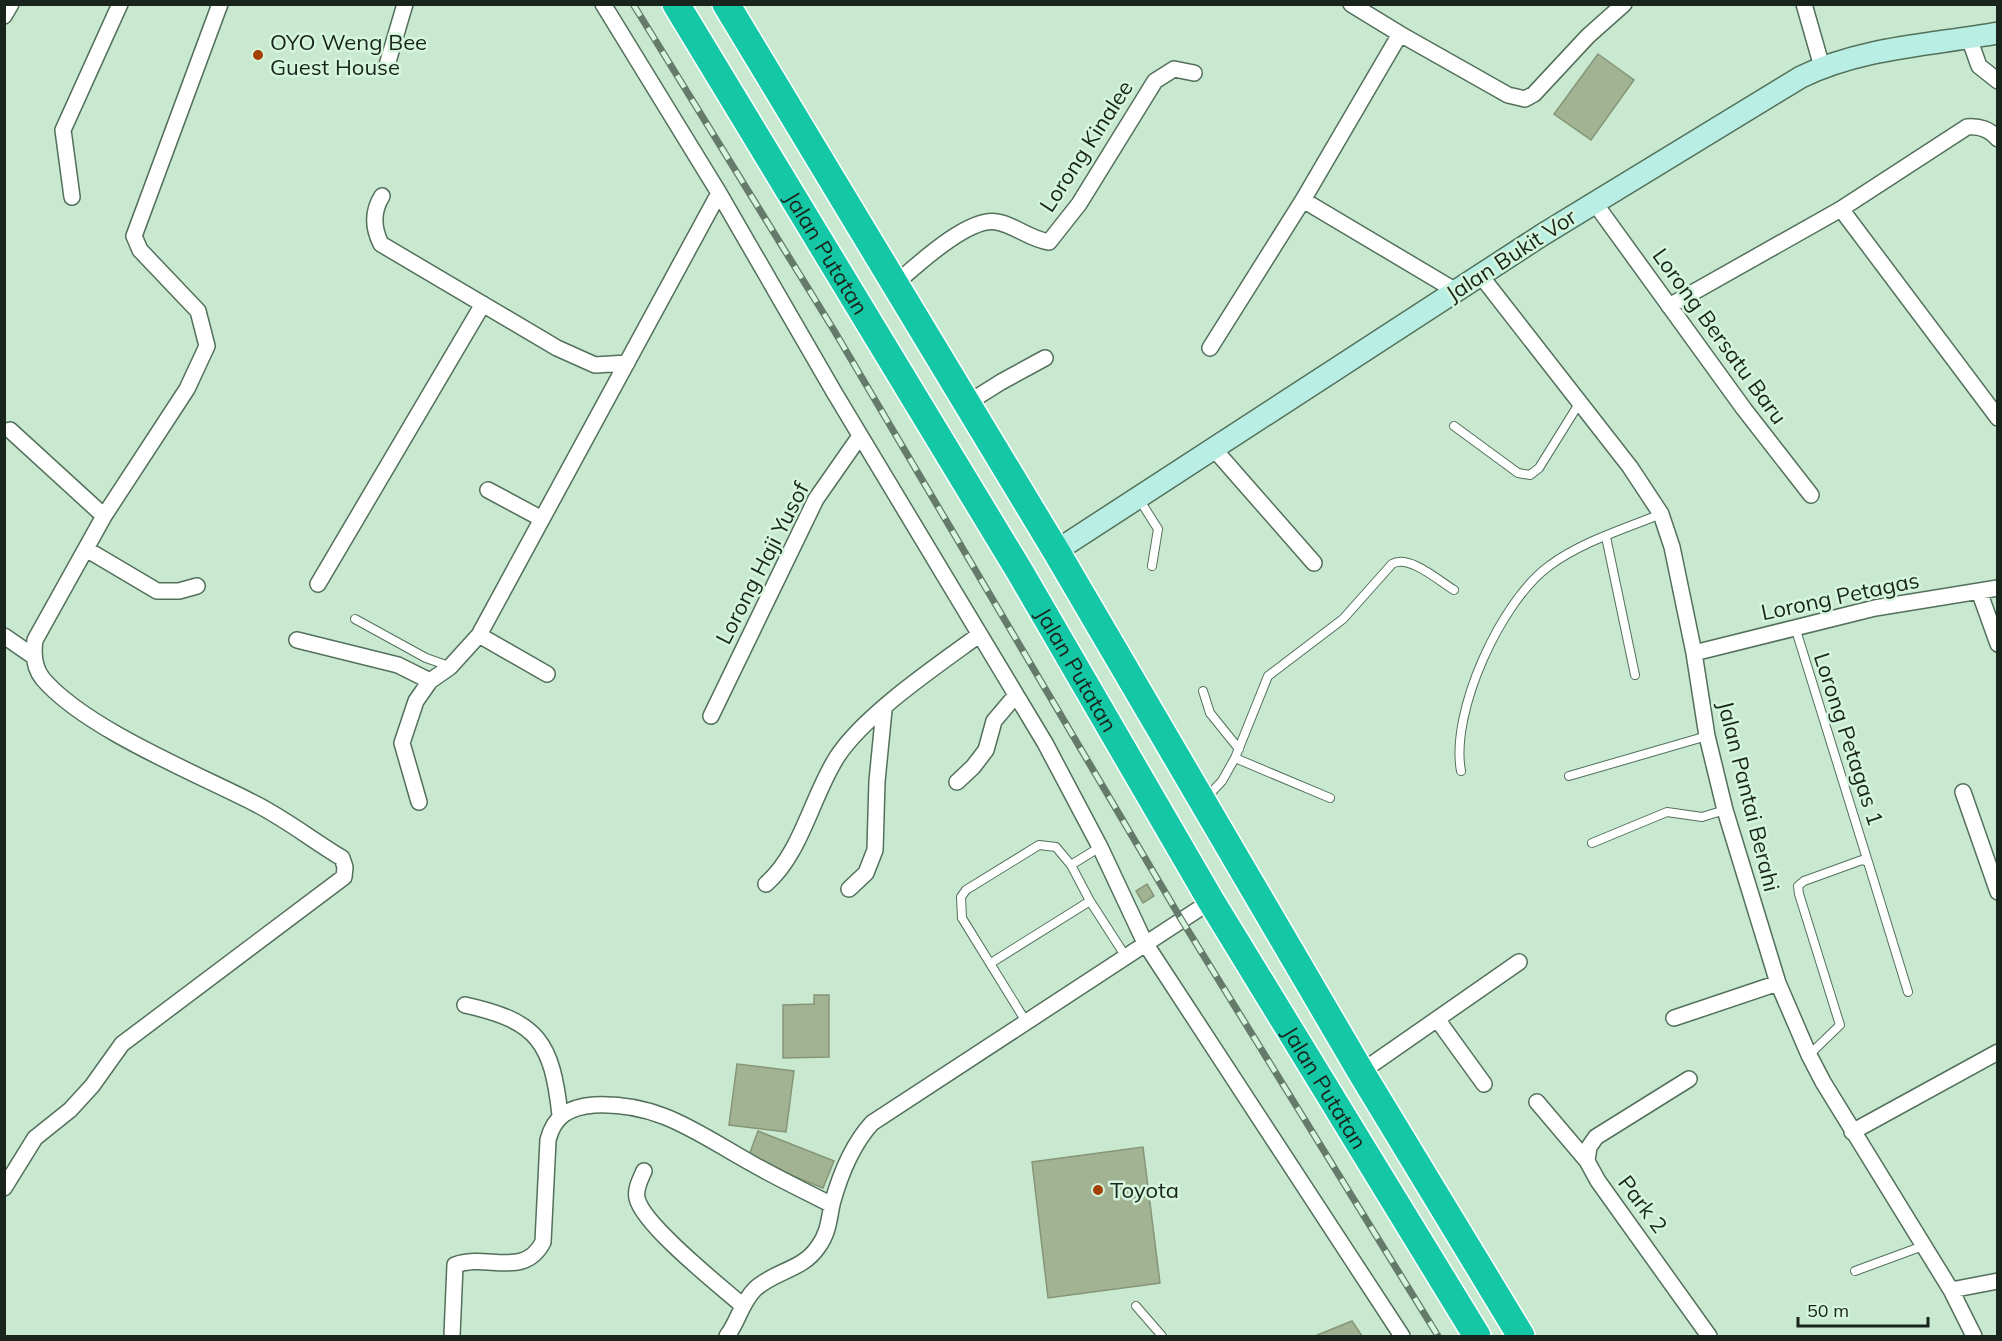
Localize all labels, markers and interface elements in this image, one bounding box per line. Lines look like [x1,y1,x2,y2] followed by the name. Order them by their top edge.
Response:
[270,28,427,81] place label: OYO Weng Bee Guest House
[251,48,265,62] marker: OYO Weng Bee Guest House
[1033,75,1139,217] street label: Lorong Kinalee
[779,186,875,320] street label: Jalan Putatan
[1441,202,1581,308] street label: Jalan Bukit Vor
[1647,243,1793,429] street label: Lorong Bersatu Baru
[709,477,815,649] street label: Lorong Haji Yusof
[1758,566,1922,626] street label: Lorong Petagas
[1030,602,1124,737] street label: Jalan Putatan
[1808,649,1890,829] street label: Lorong Petagas 1
[1712,698,1786,894] street label: Jalan Pantai Berahi
[1277,1021,1373,1154] street label: Jalan Putatan
[1612,1170,1674,1238] street label: Park 2
[1110,1176,1179,1204] place label: Toyota
[1091,1183,1105,1197] marker: Toyota
[1798,1290,1928,1328] scale bar
[1807,1299,1849,1322] text: 50 m

